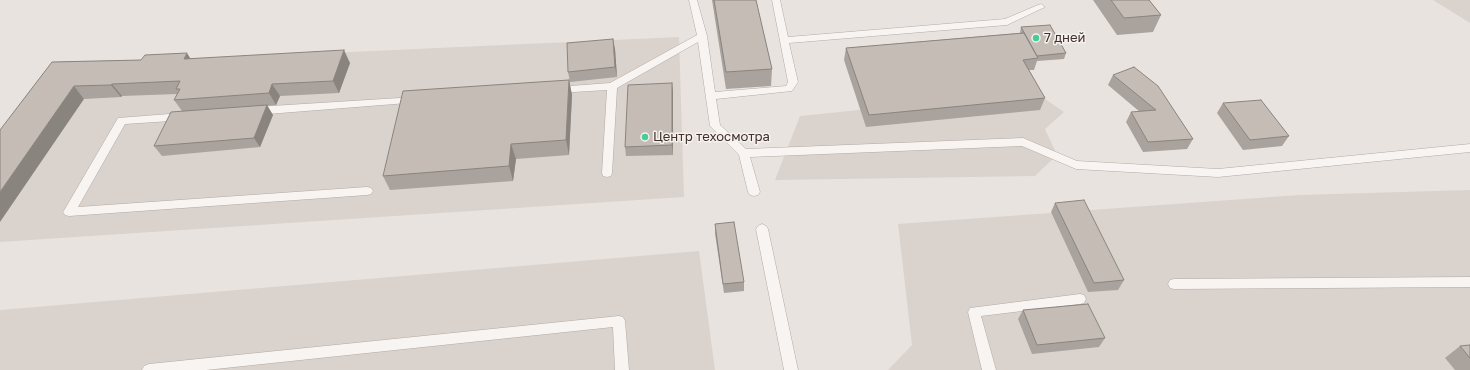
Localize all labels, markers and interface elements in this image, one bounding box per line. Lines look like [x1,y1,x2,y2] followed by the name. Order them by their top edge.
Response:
[1044,30,1085,46] place label: 7 дней
[1031,33,1041,43] marker: 7 дней
[653,129,770,145] place label: Центр техосмотра
[640,132,650,142] marker: Центр техосмотра

